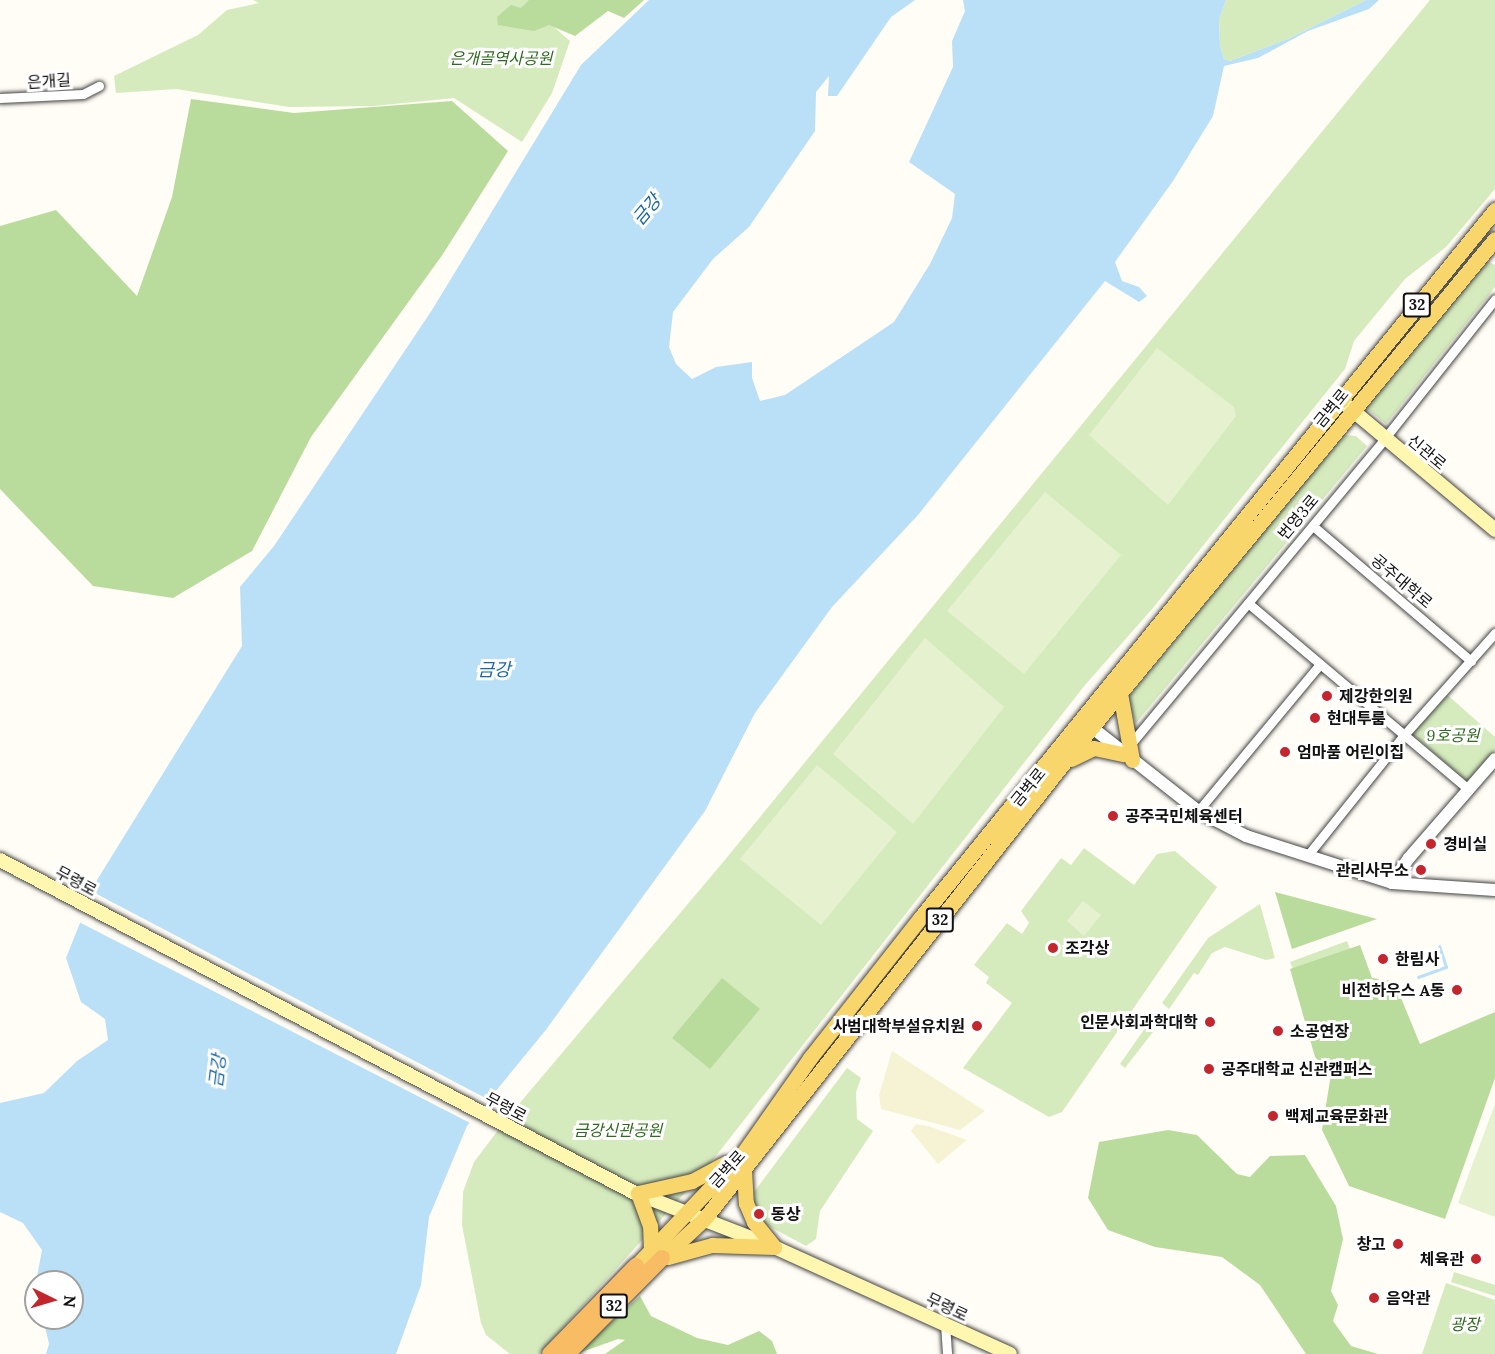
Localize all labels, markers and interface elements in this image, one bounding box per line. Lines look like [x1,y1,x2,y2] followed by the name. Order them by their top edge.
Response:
[449,48,553,68] park label: 은개골역사공원
[26,70,72,92] street label: 은개길
[628,190,666,230] water label: 금강
[1402,293,1432,317] road number: 32
[1310,385,1352,431] street label: 금벽로
[1404,430,1450,474] street label: 신관로
[1274,491,1322,543] street label: 번영3로
[1368,550,1436,612] street label: 공주대학로
[477,659,511,681] water label: 금강
[1339,686,1413,706] place label: 제강한의원
[1320,689,1334,703] marker: 제강한의원
[1327,708,1386,728] place label: 현대투룸
[1308,711,1322,725] marker: 현대투룸
[1427,725,1479,745] park label: 9호공원
[1297,742,1404,762] place label: 엄마품 어린이집
[1278,745,1292,759] marker: 엄마품 어린이집
[1007,764,1049,810] street label: 금벽로
[1125,806,1243,826] place label: 공주국민체육센터
[1106,809,1120,823] marker: 공주국민체육센터
[1443,834,1487,854] place label: 경비실
[1424,837,1438,851] marker: 경비실
[1335,860,1409,880] place label: 관리사무소
[52,862,100,900] street label: 무령로
[1414,863,1428,877] marker: 관리사무소
[925,908,955,932] road number: 32
[1065,938,1109,958] place label: 조각상
[1046,941,1060,955] marker: 조각상
[1395,949,1439,969] place label: 한림사
[1376,952,1390,966] marker: 한림사
[1342,980,1445,1000] place label: 비전하우스 A동
[1450,983,1464,997] marker: 비전하우스 A동
[1080,1012,1198,1032] place label: 인문사회과학대학
[1203,1015,1217,1029] marker: 인문사회과학대학
[833,1016,965,1036] place label: 사범대학부설유치원
[970,1019,984,1033] marker: 사범대학부설유치원
[1290,1021,1349,1041] place label: 소공연장
[1271,1024,1285,1038] marker: 소공연장
[205,1053,231,1089] water label: 금강
[1221,1059,1372,1079] place label: 공주대학교 신관캠퍼스
[1202,1062,1216,1076] marker: 공주대학교 신관캠퍼스
[482,1088,530,1126] street label: 무령로
[1285,1106,1388,1126] place label: 백제교육문화관
[1266,1109,1280,1123] marker: 백제교육문화관
[574,1120,662,1140] park label: 금강신관공원
[705,1146,749,1192] street label: 금벽로
[771,1204,800,1224] place label: 동상
[752,1207,766,1221] marker: 동상
[1357,1234,1386,1254] place label: 창고
[1391,1237,1405,1251] marker: 창고
[1420,1249,1464,1269] place label: 체육관
[1469,1252,1483,1266] marker: 체육관
[24,1270,84,1330] north arrow
[1386,1288,1430,1308] place label: 음악관
[923,1289,971,1325] street label: 무령로
[1367,1291,1381,1305] marker: 음악관
[59,1294,80,1308] text: N
[599,1294,629,1318] road number: 32
[1450,1314,1480,1334] park label: 광장

